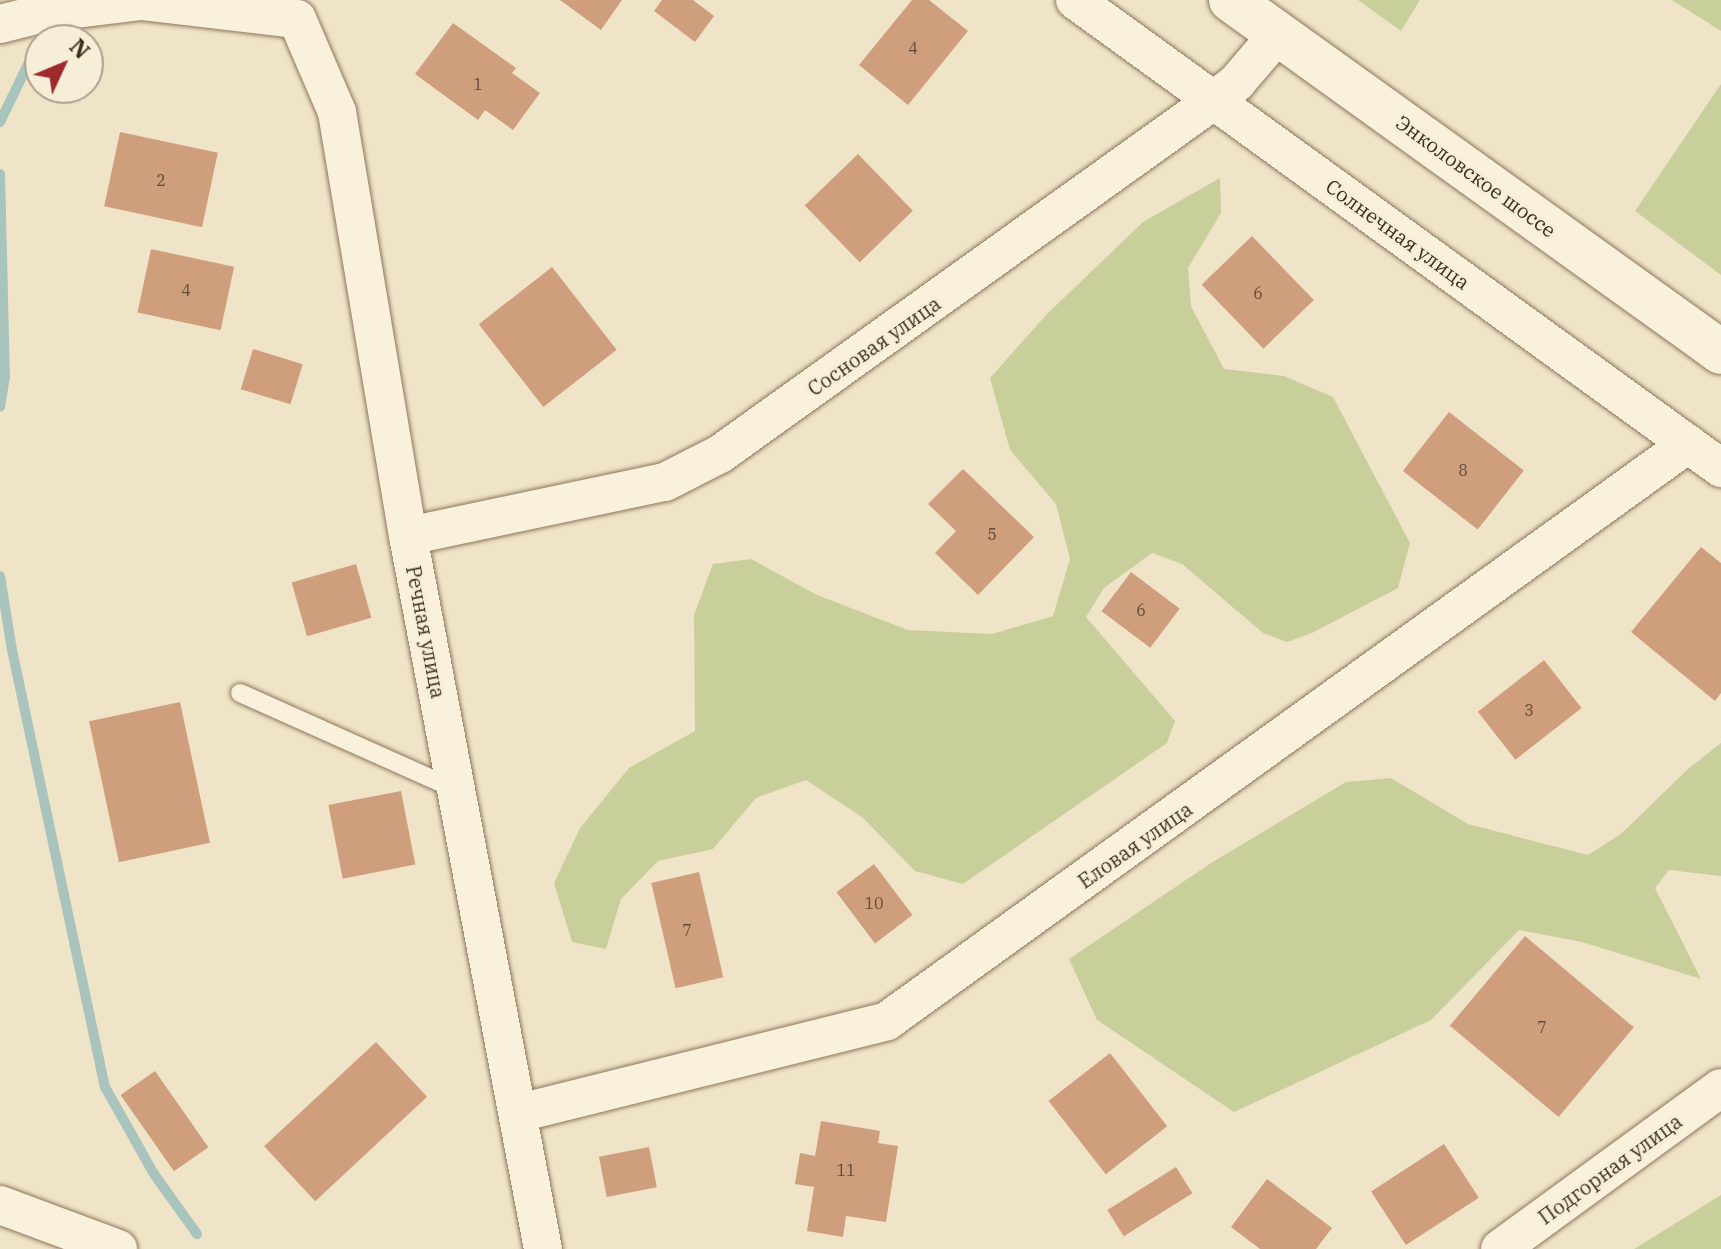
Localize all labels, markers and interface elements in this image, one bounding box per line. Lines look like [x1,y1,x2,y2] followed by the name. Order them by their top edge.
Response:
[24,24,104,104] north arrow
[64,32,97,65] text: N
[908,38,918,58] house number: 4
[473,74,483,94] house number: 1
[1391,110,1561,242] street label: Энколовское шоссе
[156,170,166,190] house number: 2
[1321,174,1475,294] street label: Солнечная улица
[181,280,191,300] house number: 4
[1253,283,1263,303] house number: 6
[803,291,945,401] street label: Сосновая улица
[1458,460,1468,480] house number: 8
[987,524,997,544] house number: 5
[401,564,451,700] street label: Речная улица
[1136,600,1146,620] house number: 6
[1524,700,1534,720] house number: 3
[1073,797,1197,893] street label: Еловая улица
[864,893,884,913] house number: 10
[682,920,692,940] house number: 7
[1537,1017,1547,1037] house number: 7
[1533,1109,1687,1229] street label: Подгорная улица
[836,1160,856,1180] house number: 11

